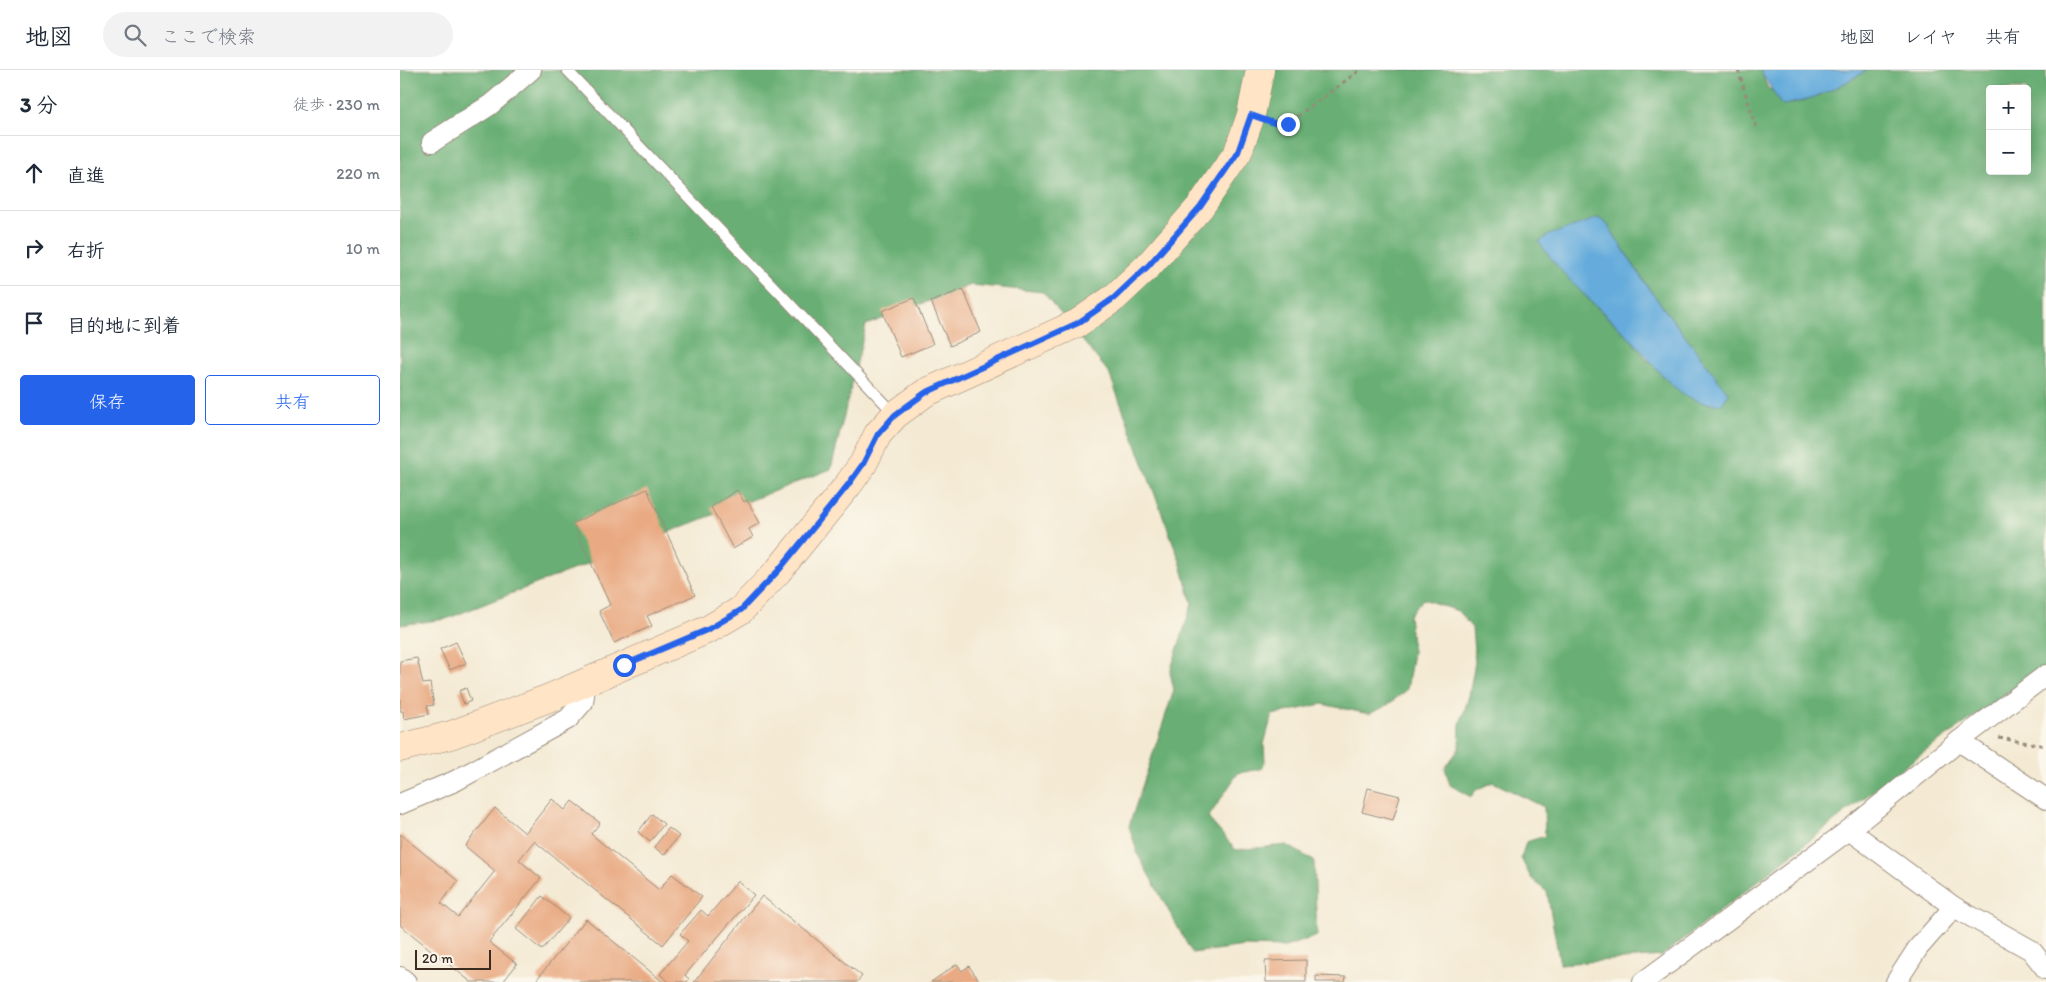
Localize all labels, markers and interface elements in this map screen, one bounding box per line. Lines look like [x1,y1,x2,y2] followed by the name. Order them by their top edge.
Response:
[103,12,453,57] search box
[121,21,149,49] icon: search
[25,22,73,51] text: 地図
[161,25,256,48] text: ここで検索
[1840,26,1876,48] text: 地図
[1904,26,1957,48] text: レイヤ
[1985,26,2021,48] text: 共有
[1986,85,2031,175] map controls
[1986,85,2031,130] button: +
[20,92,57,117] text: 3 分
[293,95,380,114] text: 徒歩 · 230 m
[1277,113,1300,136] route end
[1986,130,2031,175] button: −
[20,159,48,187] icon: ahead
[67,164,105,187] text: 直進
[336,164,380,183] text: 220 m
[20,234,48,262] icon: right
[67,239,105,262] text: 右折
[346,239,380,258] text: 10 m
[20,309,48,337] icon: arrive
[67,314,181,337] text: 目的地に到着
[20,375,195,425] button: 保存
[205,375,380,425] button: 共有
[613,654,636,677] route start
[415,947,491,970] scale bar
[422,950,453,967] text: 20 m

